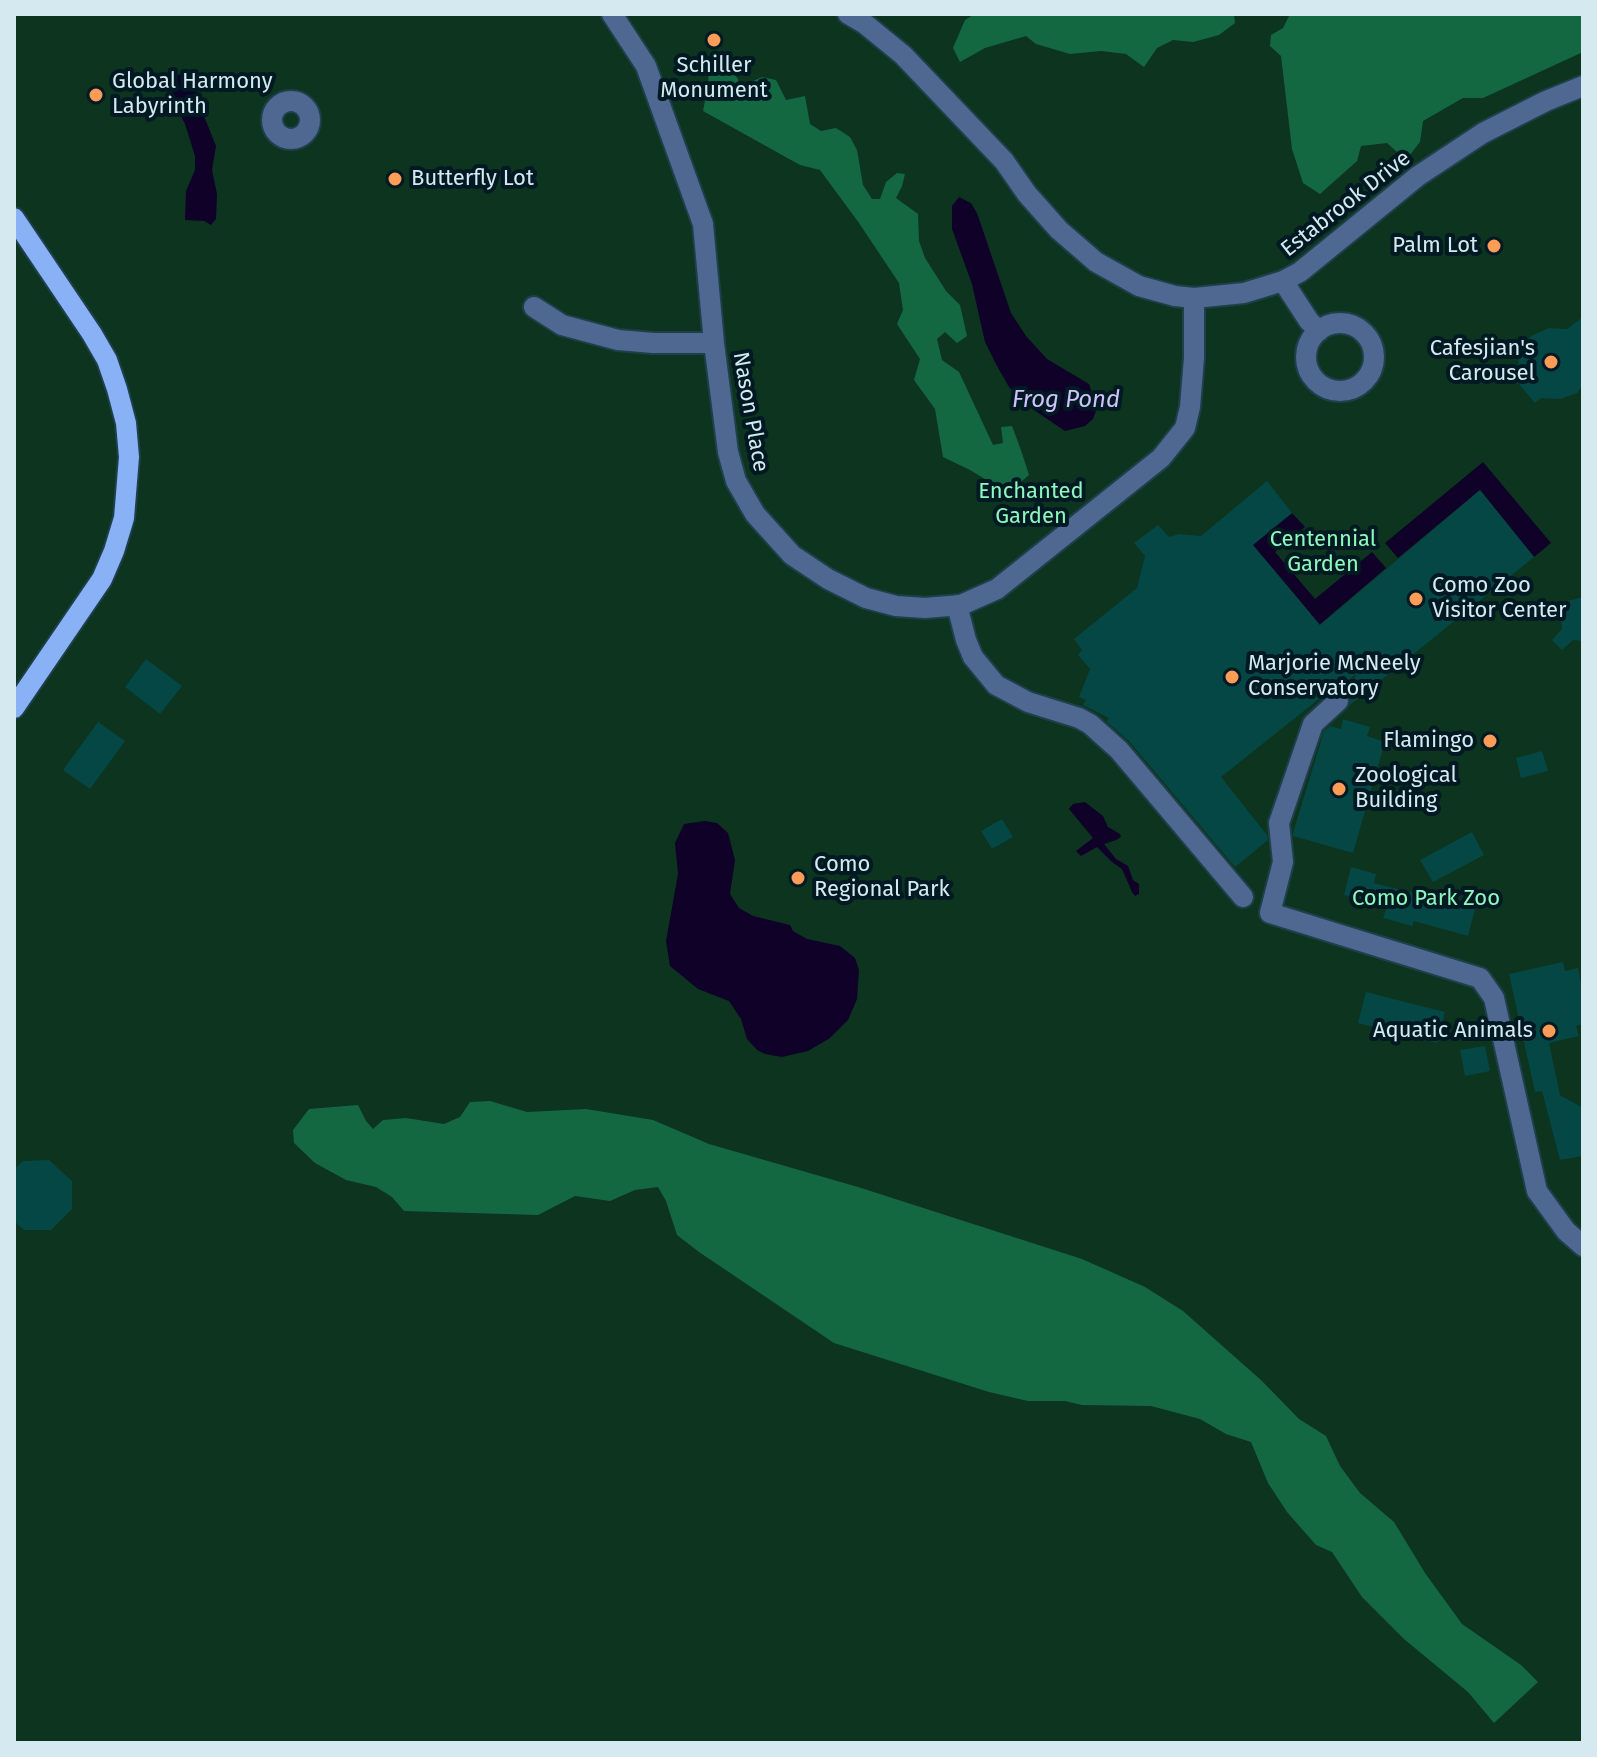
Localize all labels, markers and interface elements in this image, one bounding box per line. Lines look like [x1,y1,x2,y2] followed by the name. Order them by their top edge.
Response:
[705,31,723,49] marker: Schiller Monument
[660,53,768,104] place label: Schiller Monument
[112,69,273,120] place label: Global Harmony Labyrinth
[87,86,105,104] marker: Global Harmony Labyrinth
[1276,145,1416,263] street label: Estabrook Drive
[411,166,534,192] place label: Butterfly Lot
[386,170,404,188] marker: Butterfly Lot
[1392,233,1478,259] place label: Palm Lot
[1485,237,1503,255] marker: Palm Lot
[1430,336,1535,388] place label: Cafesjian's Carousel
[726,350,774,474] street label: Nason Place
[1542,353,1560,371] marker: Cafesjian's Carousel
[1012,386,1120,414] water label: Frog Pond
[978,479,1084,530] park label: Enchanted Garden
[1270,527,1376,578] park label: Centennial Garden
[1432,573,1567,624] place label: Como Zoo Visitor Center
[1407,590,1425,608] marker: Como Zoo Visitor Center
[1248,651,1421,702] place label: Marjorie McNeely Conservatory
[1223,668,1241,686] marker: Marjorie McNeely Conservatory
[1383,728,1474,754] place label: Flamingo
[1481,732,1499,750] marker: Flamingo
[1355,763,1457,814] place label: Zoological Building
[1330,780,1348,798] marker: Zoological Building
[814,852,950,904] place label: Como Regional Park
[789,869,807,887] marker: Como Regional Park
[1352,886,1500,912] park label: Como Park Zoo
[1373,1018,1533,1044] place label: Aquatic Animals
[1540,1022,1558,1040] marker: Aquatic Animals

